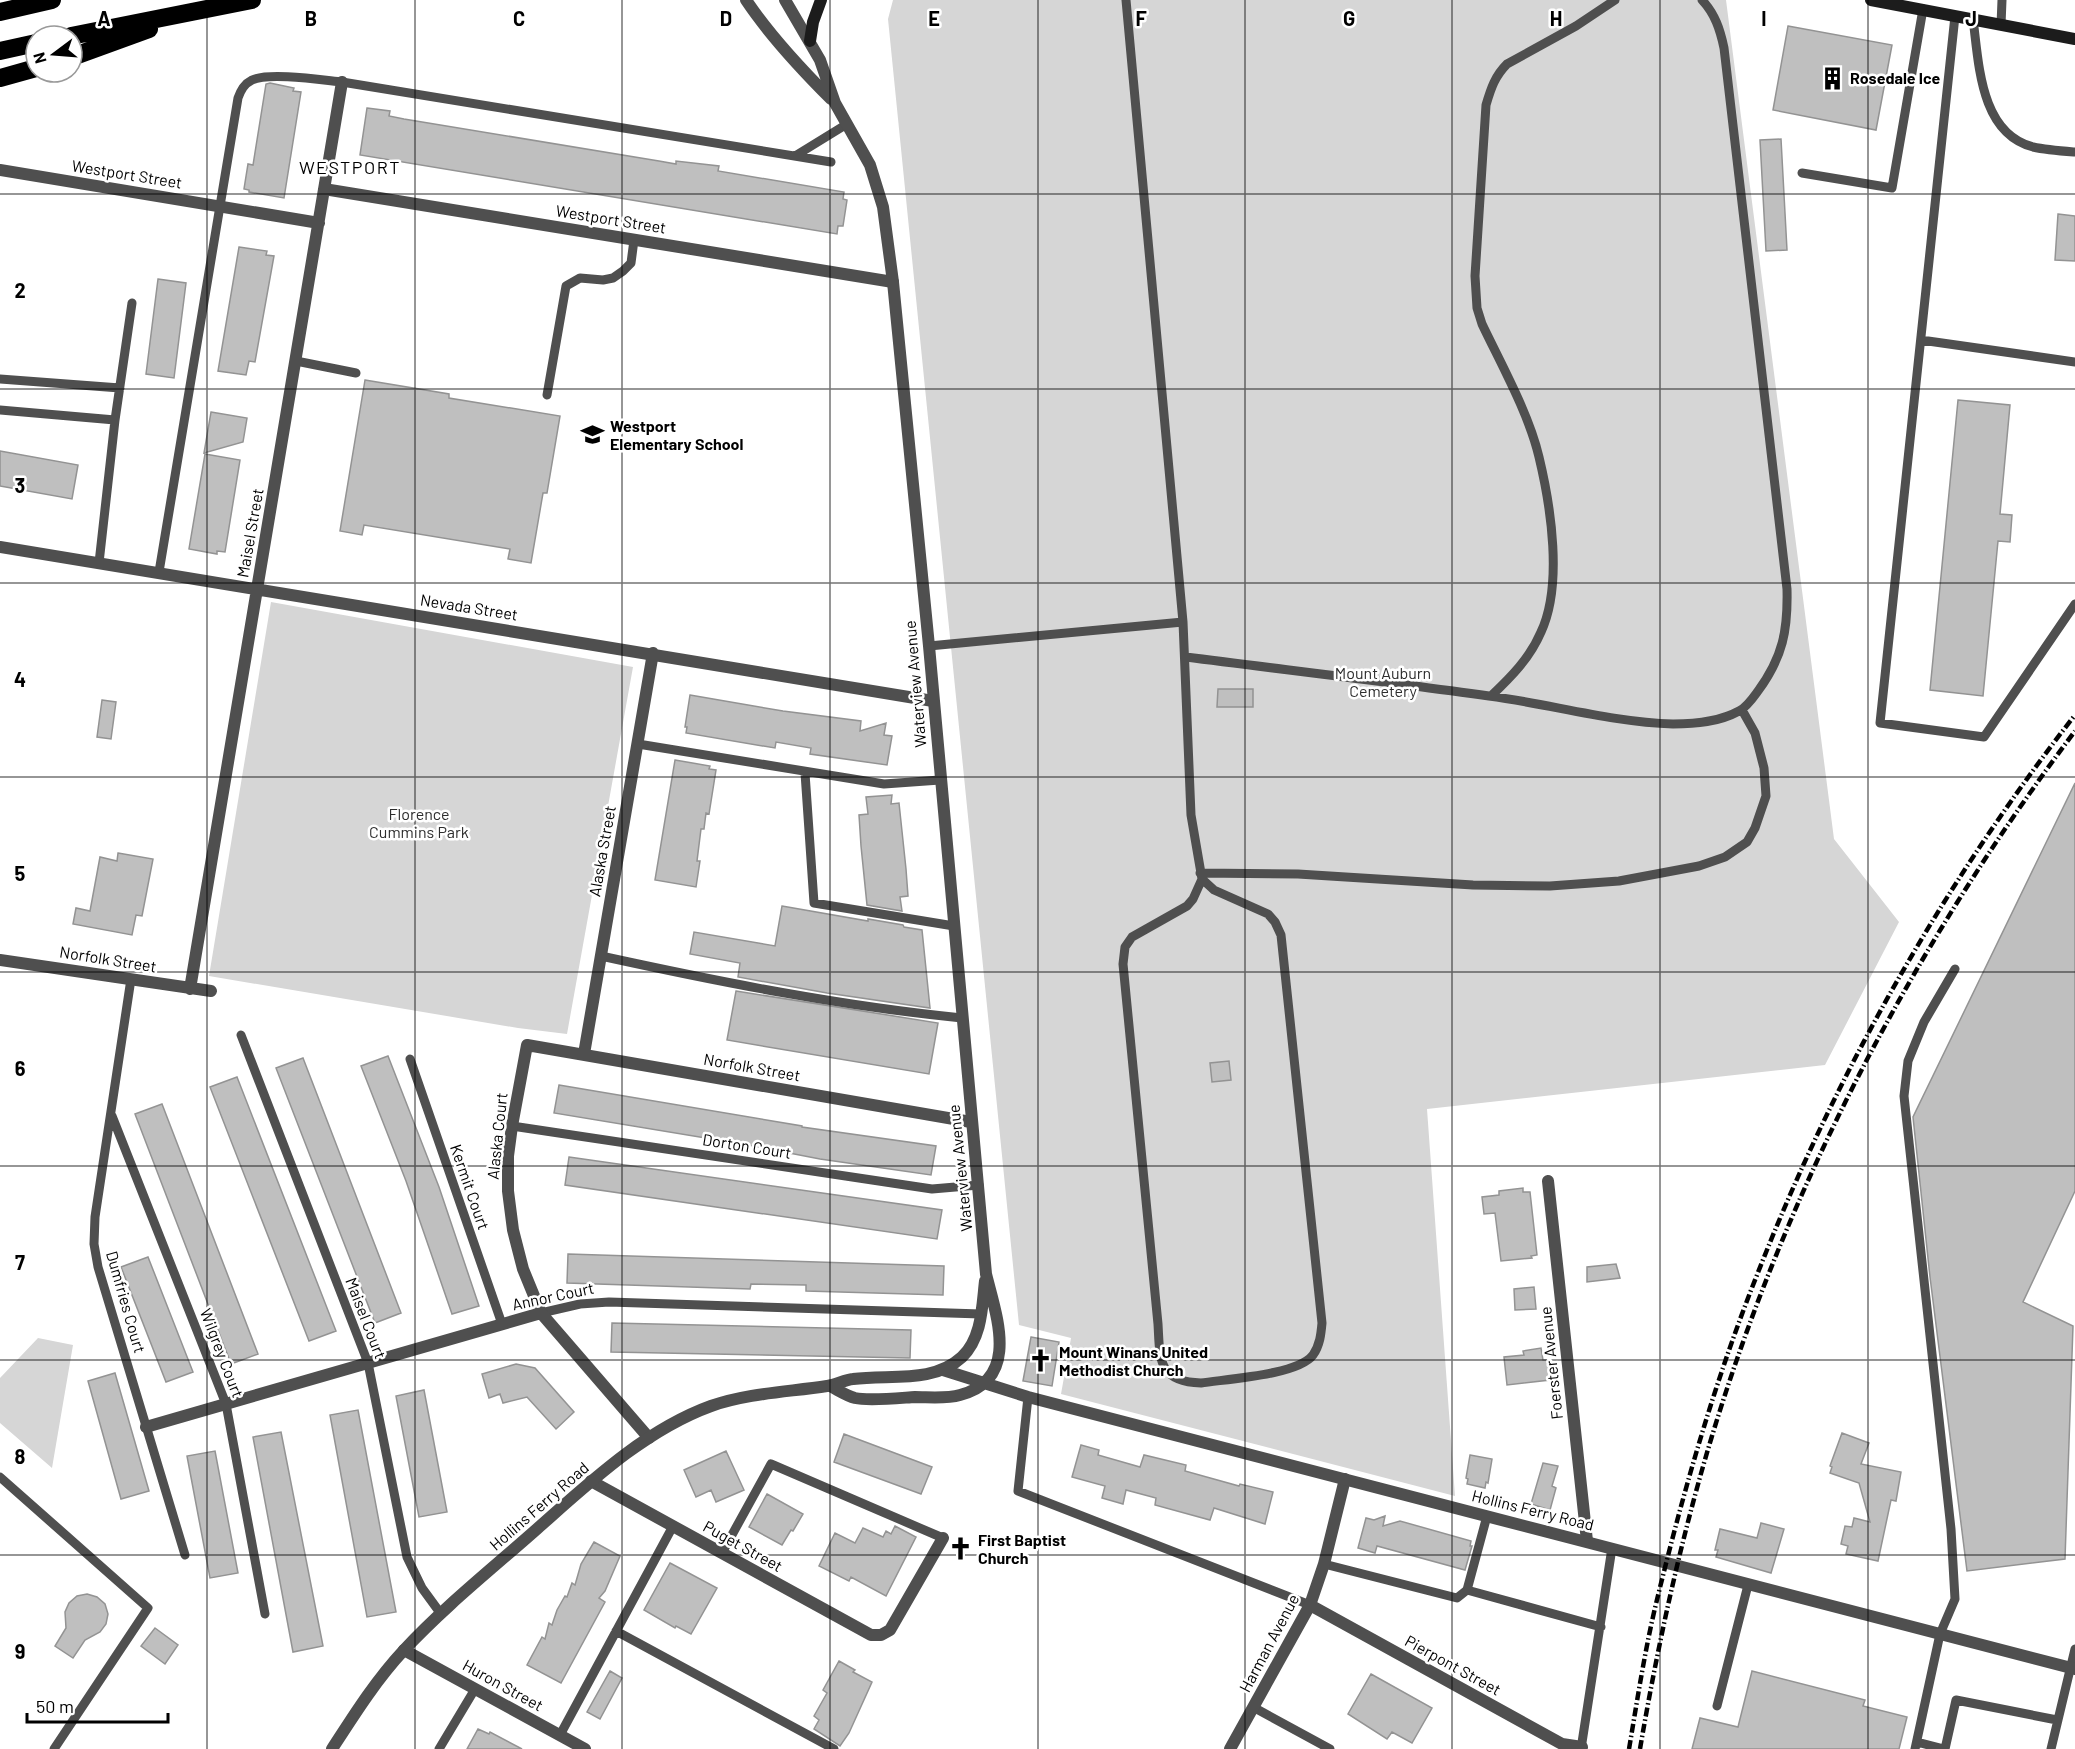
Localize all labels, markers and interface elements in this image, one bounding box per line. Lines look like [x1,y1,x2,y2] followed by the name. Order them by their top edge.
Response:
[97,6,111,30] text: A
[305,6,317,30] text: B
[513,6,525,30] text: C
[720,6,732,30] text: D
[928,6,940,30] text: E
[1135,6,1147,30] text: F
[1343,6,1355,30] text: G
[1550,6,1562,30] text: H
[1761,6,1767,30] text: I
[1965,6,1977,30] text: J
[24,24,84,84] north arrow
[29,51,50,66] text: N
[1819,65,1845,91] building icon: Rosedale Ice
[1850,68,1940,87] place label: Rosedale Ice
[71,155,184,192] street label: Westport Street
[299,156,401,178] district label: WESTPORT
[555,200,668,237] street label: Westport Street
[14,278,26,302] text: 2
[610,416,744,453] place label: Westport Elementary School
[579,422,605,448] school or university icon: Westport Elementary School
[15,473,25,497] text: 3
[232,487,267,579] street label: Maisel Street
[419,589,519,624] street label: Nevada Street
[899,620,930,748] street label: Waterview Avenue
[1335,663,1431,700] park label: Mount Auburn Cemetery
[14,667,26,691] text: 4
[369,804,469,841] park label: Florence Cummins Park
[584,804,619,898] street label: Alaska Street
[15,861,26,885] text: 5
[58,941,158,976] street label: Norfolk Street
[702,1049,802,1084] street label: Norfolk Street
[15,1056,26,1080] text: 6
[482,1091,511,1180] street label: Alaska Court
[943,1104,976,1232] street label: Waterview Avenue
[701,1129,793,1162] street label: Dorton Court
[447,1142,494,1232] street label: Kermit Court
[103,1249,150,1355] street label: Dumfries Court
[15,1250,25,1274] text: 7
[342,1274,391,1361] street label: Maisel Court
[510,1278,596,1313] street label: Annor Court
[197,1306,248,1400] street label: Wilgrey Court
[1535,1306,1566,1420] street label: Foerster Avenue
[1059,1342,1208,1379] place label: Mount Winans United Methodist Church
[1028,1348,1054,1374] church icon: Mount Winans United Methodist Church
[15,1444,26,1468] text: 8
[485,1457,592,1554] street label: Hollins Ferry Road
[1470,1485,1596,1534] street label: Hollins Ferry Road
[700,1516,786,1575] street label: Puget Street
[978,1530,1066,1567] place label: First Baptist Church
[947,1536,973,1562] church icon: First Baptist Church
[1235,1590,1302,1695] street label: Harman Avenue
[1402,1630,1505,1699] street label: Pierpont Street
[15,1639,25,1663] text: 9
[460,1655,547,1714] street label: Huron Street
[27,1686,168,1724] scale bar
[36,1695,74,1717] text: 50 m

